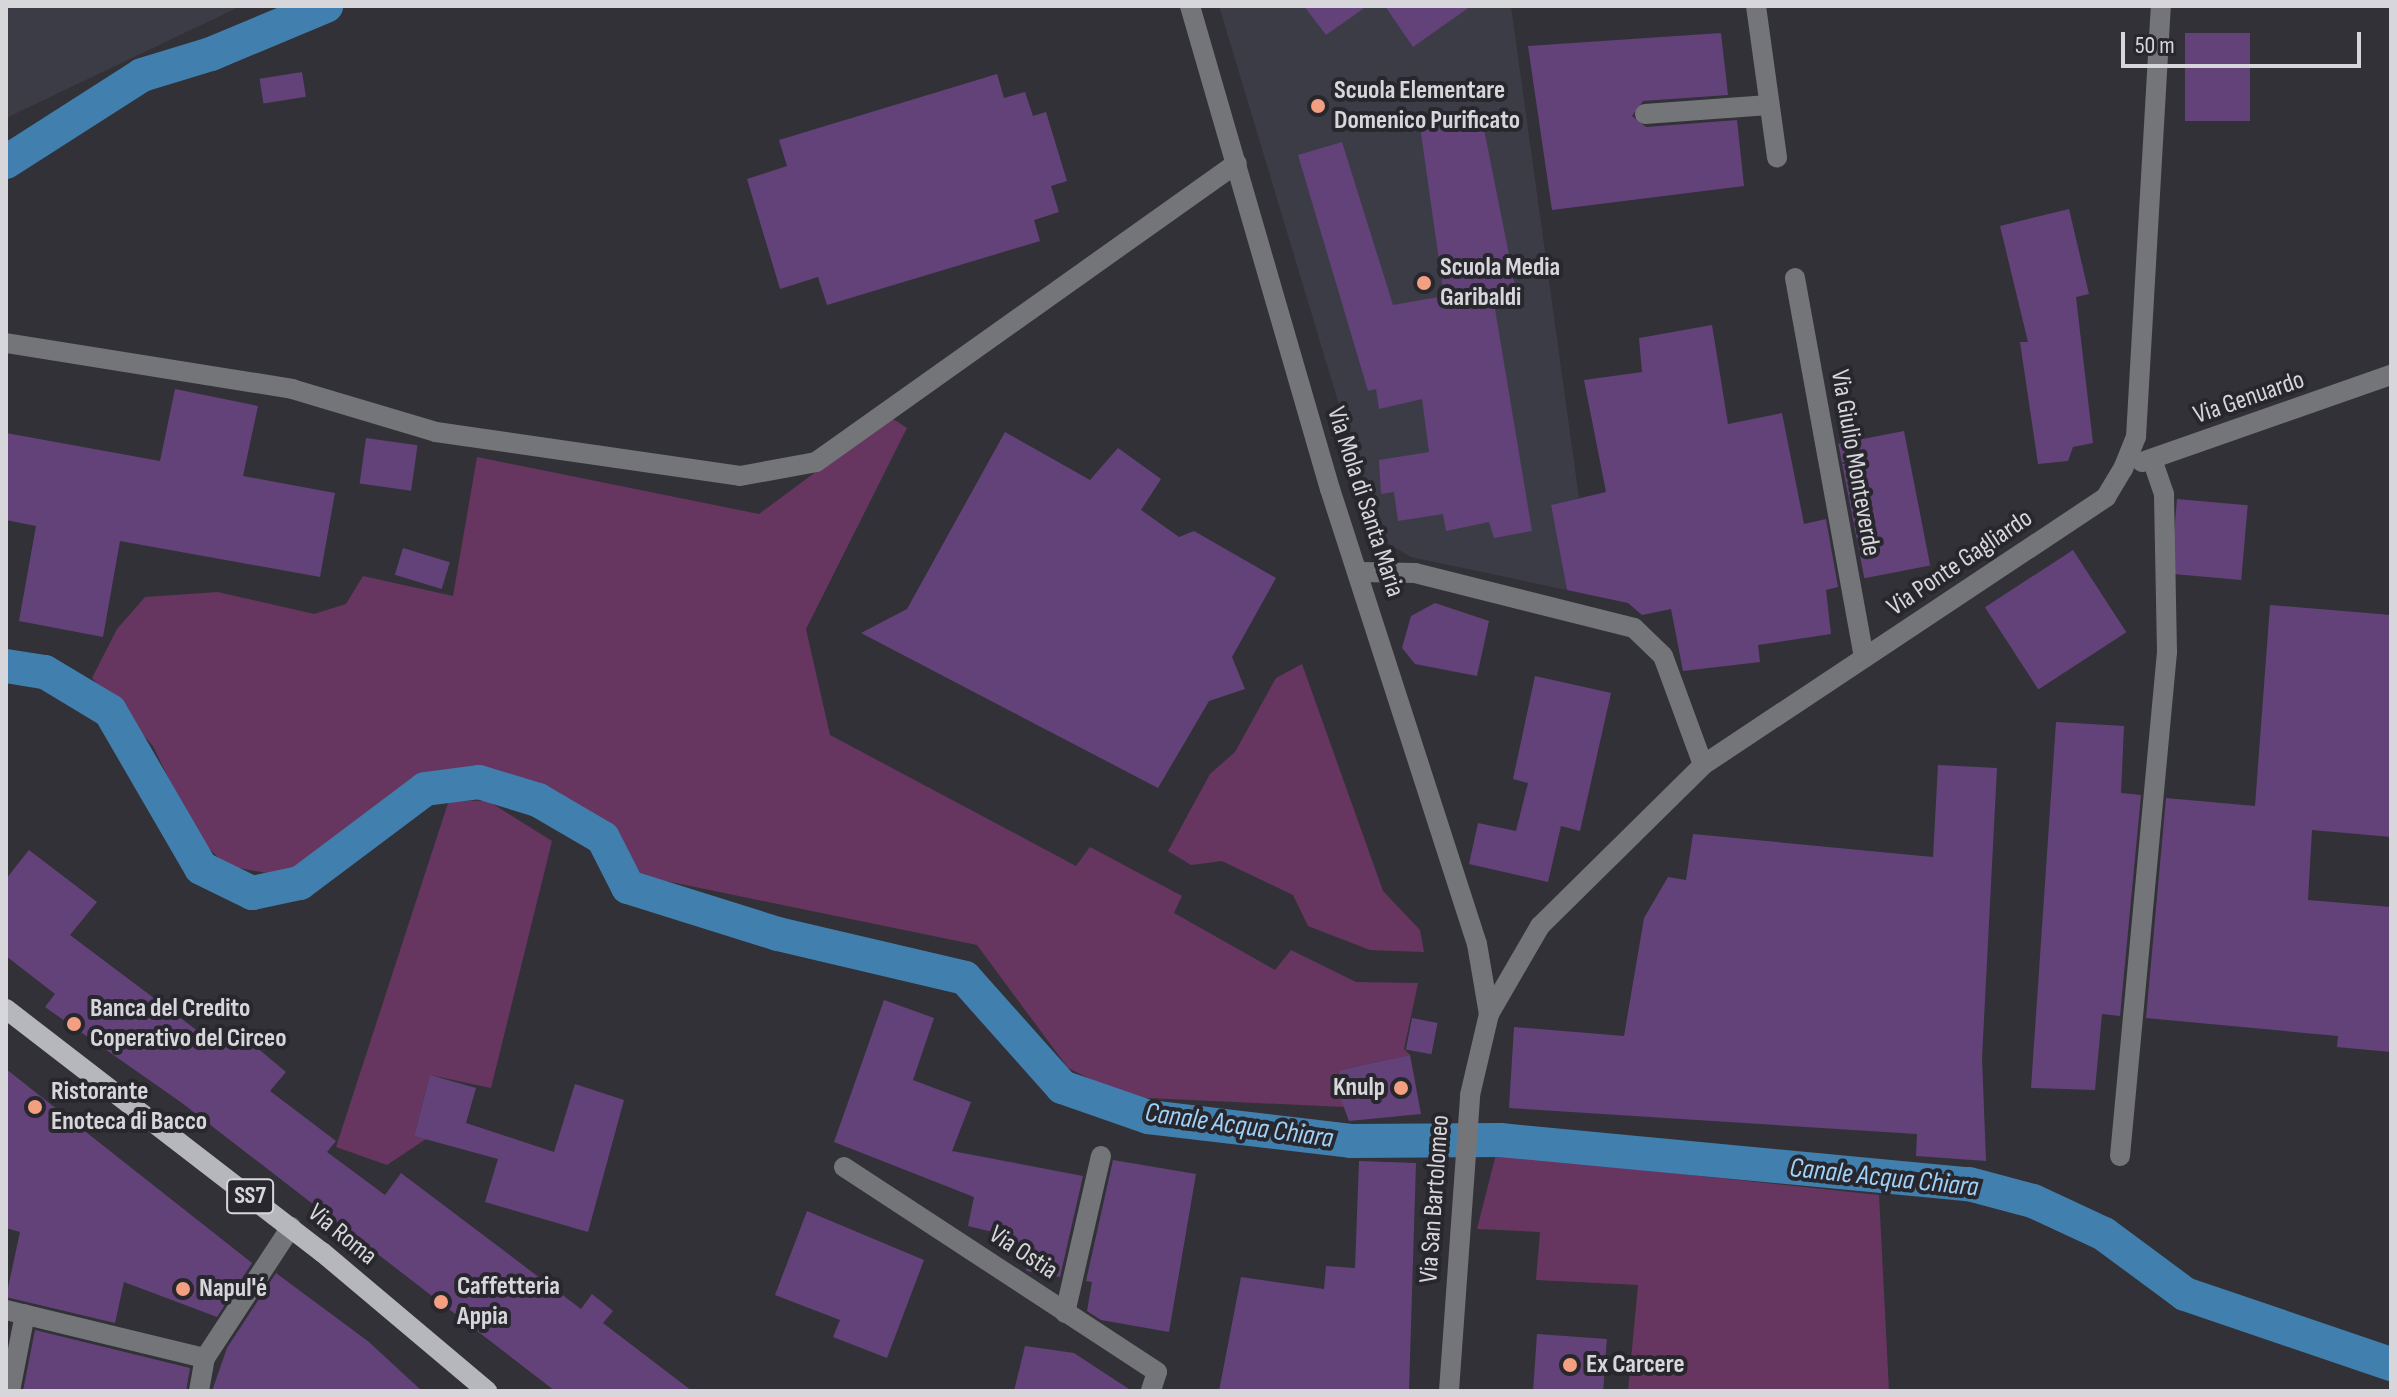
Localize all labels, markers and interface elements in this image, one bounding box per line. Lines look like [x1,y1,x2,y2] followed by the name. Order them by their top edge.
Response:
[2125,16,2365,66] scale bar
[2135,31,2175,60] text: 50 m
[1334,75,1520,136] place label: Scuola Elementare Domenico Purificato
[1309,97,1327,115] marker: Scuola Elementare Domenico Purificato
[1440,252,1560,314] place label: Scuola Media Garibaldi
[1415,274,1433,292] marker: Scuola Media Garibaldi
[2190,365,2308,431] street label: Via Genuardo
[1823,367,1887,559] street label: Via Giulio Monteverde
[1320,403,1410,601] street label: Via Mola di Santa Maria
[1882,503,2038,623] street label: Via Ponte Gagliardo
[90,993,287,1054] place label: Banca del Credito Coperativo del Circeo
[65,1015,83,1033] marker: Banca del Credito Coperativo del Circeo
[1333,1072,1385,1104] place label: Knulp
[51,1076,207,1138] place label: Ristorante Enoteca di Bacco
[1392,1079,1410,1097] marker: Knulp
[1143,1096,1335,1156] water label: Canale Acqua Chiara
[26,1098,44,1116] marker: Ristorante Enoteca di Bacco
[1414,1114,1456,1284] street label: Via San Bartolomeo
[1788,1151,1980,1205] water label: Canale Acqua Chiara
[226,1176,274,1216] road number: SS7
[301,1198,383,1272] street label: Via Roma
[983,1219,1063,1287] street label: Via Ostia
[457,1271,560,1332] place label: Caffetteria Appia
[199,1273,267,1305] place label: Napul'é
[174,1280,192,1298] marker: Napul'é
[432,1293,450,1311] marker: Caffetteria Appia
[1586,1349,1685,1381] place label: Ex Carcere
[1561,1356,1579,1374] marker: Ex Carcere

